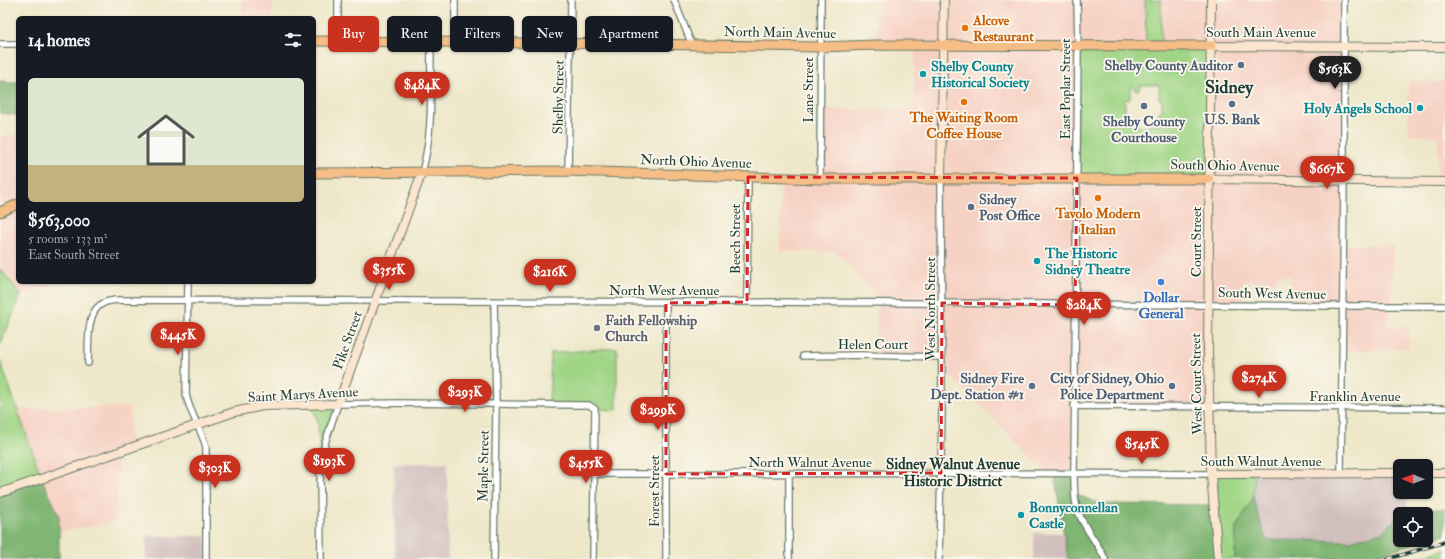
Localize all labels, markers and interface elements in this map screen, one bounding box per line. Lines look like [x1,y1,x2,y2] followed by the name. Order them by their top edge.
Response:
[972,12,1034,45] place label: Alcove Restaurant
[328,16,379,52] chip: Buy
[387,16,442,52] chip: Rent
[450,16,514,52] chip: Filters
[522,16,577,52] chip: New
[585,16,673,52] chip: Apartment
[724,23,837,42] street label: North Main Avenue
[960,23,970,33] marker: Alcove Restaurant
[1206,24,1316,41] street label: South Main Avenue
[282,29,304,51] icon: filters
[28,30,90,51] text: 14 homes
[1057,38,1075,139] street label: East Poplar Street
[1307,56,1363,90] pin: $563K
[800,57,817,123] street label: Lane Street
[1105,57,1234,75] place label: Shelby County Auditor
[931,58,1030,92] place label: Shelby County Historical Society
[549,59,569,134] street label: Shelby Street
[1236,60,1246,70] marker: Shelby County Auditor
[1318,61,1352,77] text: $563K
[918,69,928,79] marker: Shelby County Historical Society
[394,72,450,106] pin: $484K
[1205,76,1254,99] district label: Sidney
[404,77,440,93] text: $484K
[959,97,969,107] marker: The Waiting Room Coffee House
[1227,99,1237,109] marker: U.S. Bank
[1303,100,1412,118] place label: Holy Angels School
[1139,101,1149,111] marker: Shelby County Courthouse
[1415,103,1425,113] marker: Holy Angels School
[130,104,202,176] icon: home
[909,109,1018,142] place label: The Waiting Room Coffee House
[1204,111,1260,128] place label: U.S. Bank
[1103,113,1186,146] place label: Shelby County Courthouse
[640,151,752,172] street label: North Ohio Avenue
[1170,156,1280,175] street label: South Ohio Avenue
[1299,156,1355,190] pin: $667K
[1309,161,1345,177] text: $667K
[979,191,1040,224] place label: Sidney Post Office
[1093,193,1103,203] marker: Tavolo Modern Italian
[966,202,976,212] marker: Sidney Post Office
[727,203,744,274] street label: Beech Street
[1054,205,1141,238] place label: Tavolo Modern Italian
[1188,206,1205,277] street label: Court Street
[28,210,90,231] text: $563,000
[28,231,107,247] text: 5 rooms · 133 m²
[1044,245,1131,279] place label: The Historic Sidney Theatre
[28,247,119,263] text: East South Street
[1032,256,1042,266] marker: The Historic Sidney Theatre
[361,257,417,291] pin: $355K
[922,257,939,362] street label: West North Street
[522,259,578,293] pin: $216K
[373,262,405,278] text: $355K
[533,264,567,280] text: $216K
[1156,277,1166,287] marker: Dollar General
[609,282,719,299] street label: North West Avenue
[1218,284,1326,303] street label: South West Avenue
[1138,289,1184,322] place label: Dollar General
[1056,292,1112,326] pin: $284K
[1066,297,1102,313] text: $284K
[329,308,366,372] street label: Pike Street
[605,312,697,345] place label: Faith Fellowship Church
[150,322,206,356] pin: $445K
[592,323,602,333] marker: Faith Fellowship Church
[160,327,196,343] text: $445K
[1187,332,1206,436] street label: West Court Street
[838,336,909,353] street label: Helen Court
[1231,365,1287,399] pin: $274K
[930,370,1024,404] place label: Sidney Fire Dept. Station #1
[1050,370,1164,404] place label: City of Sidney, Ohio Police Department
[1241,370,1277,386] text: $274K
[437,379,493,413] pin: $293K
[1027,381,1037,391] marker: Sidney Fire Dept. Station #1
[1167,381,1177,391] marker: City of Sidney, Ohio Police Department
[247,383,359,407] street label: Saint Marys Avenue
[448,384,482,400] text: $293K
[1309,388,1401,405] street label: Franklin Avenue
[630,397,686,431] pin: $299K
[640,402,676,418] text: $299K
[474,429,494,502] street label: Maple Street
[1114,431,1170,465] pin: $545K
[1125,436,1159,452] text: $545K
[301,448,357,482] pin: $193K
[558,450,614,484] pin: $455K
[313,453,345,469] text: $193K
[1200,453,1322,470] street label: South Walnut Avenue
[646,454,663,527] street label: Forest Street
[748,454,872,471] street label: North Walnut Avenue
[187,455,243,489] pin: $303K
[569,455,603,471] text: $455K
[886,455,1021,491] district label: Sidney Walnut Avenue Historic District
[1393,459,1433,499] north arrow
[1393,459,1433,547] map controls
[198,460,232,476] text: $303K
[1029,499,1119,532] place label: Bonnyconnellan Castle
[1393,507,1433,547] button: locate
[1016,510,1026,520] marker: Bonnyconnellan Castle

